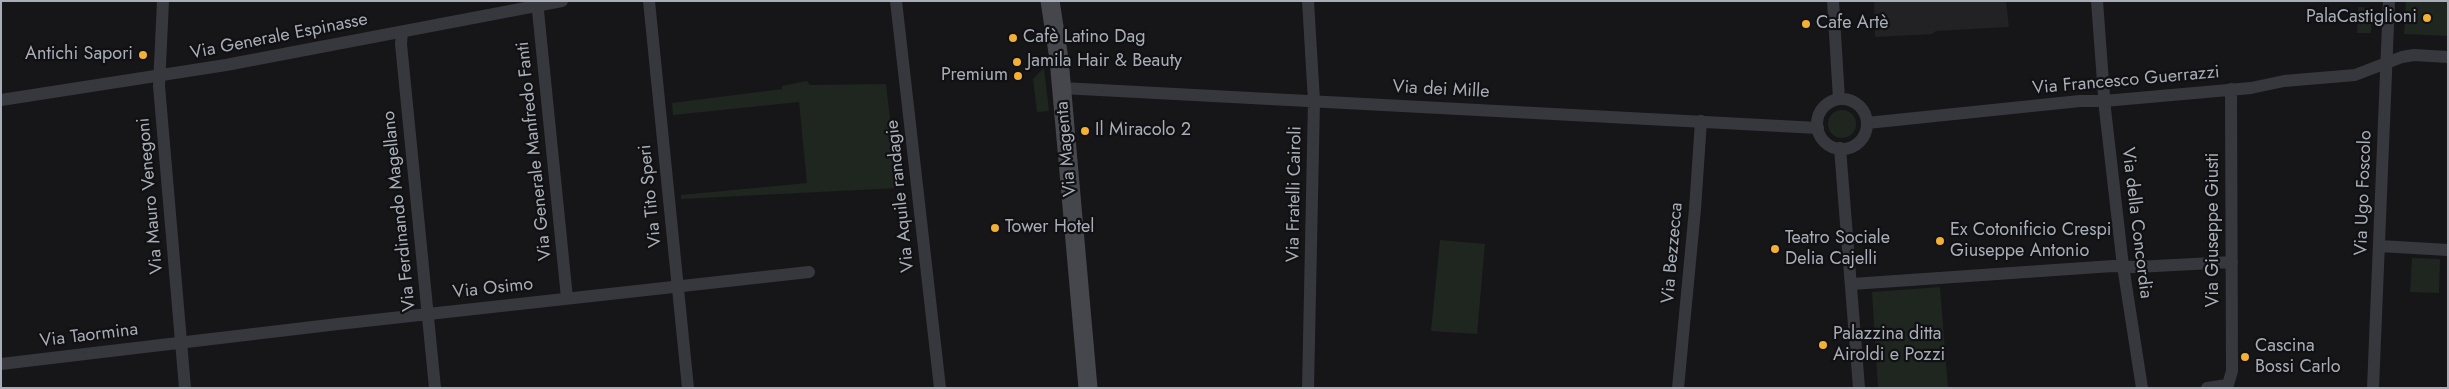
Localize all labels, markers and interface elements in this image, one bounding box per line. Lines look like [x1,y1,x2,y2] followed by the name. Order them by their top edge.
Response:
[2306,7,2417,29] place label: PalaCastiglioni
[189,9,369,65] street label: Via Generale Espinasse
[2421,12,2433,24] marker: PalaCastiglioni
[1816,13,1888,35] place label: Cafe Artè
[1800,18,1812,30] marker: Cafe Artè
[1023,27,1145,49] place label: Cafè Latino Dag
[1007,32,1019,44] marker: Cafè Latino Dag
[513,40,557,262] street label: Via Generale Manfredo Fanti
[25,44,133,66] place label: Antichi Sapori
[137,49,149,61] marker: Antichi Sapori
[1027,51,1182,73] place label: Jamila Hair & Beauty
[1011,56,1023,68] marker: Jamila Hair & Beauty
[2031,62,2221,100] street label: Via Francesco Guerrazzi
[941,65,1008,87] place label: Premium
[1012,70,1024,82] marker: Premium
[1392,77,1490,103] street label: Via dei Mille
[1052,100,1082,198] street label: Via Magenta
[379,110,421,312] street label: Via Ferdinando Magellano
[133,117,169,275] street label: Via Mauro Venegoni
[882,119,920,273] street label: Via Aquile randagie
[1095,120,1191,142] place label: Il Miracolo 2
[1079,125,1091,137] marker: Il Miracolo 2
[1283,126,1307,262] street label: Via Fratelli Cairoli
[2351,130,2377,256] street label: Via Ugo Foscolo
[635,143,667,249] street label: Via Tito Speri
[2116,146,2156,300] street label: Via della Concordia
[2203,153,2225,307] street label: Via Giuseppe Giusti
[1658,201,1688,305] street label: Via Bezzecca
[1005,217,1094,239] place label: Tower Hotel
[1950,220,2111,262] place label: Ex Cotonificio Crespi Giuseppe Antonio
[989,222,1001,234] marker: Tower Hotel
[1785,228,1890,270] place label: Teatro Sociale Delia Cajelli
[1934,235,1946,247] marker: Ex Cotonificio Crespi Giuseppe Antonio
[1769,243,1781,255] marker: Teatro Sociale Delia Cajelli
[452,274,534,304] street label: Via Osimo
[39,319,139,353] street label: Via Taormina
[1833,324,1945,366] place label: Palazzina ditta Airoldi e Pozzi
[2255,336,2341,378] place label: Cascina Bossi Carlo
[1817,339,1829,351] marker: Palazzina ditta Airoldi e Pozzi
[2239,351,2251,363] marker: Cascina Bossi Carlo

